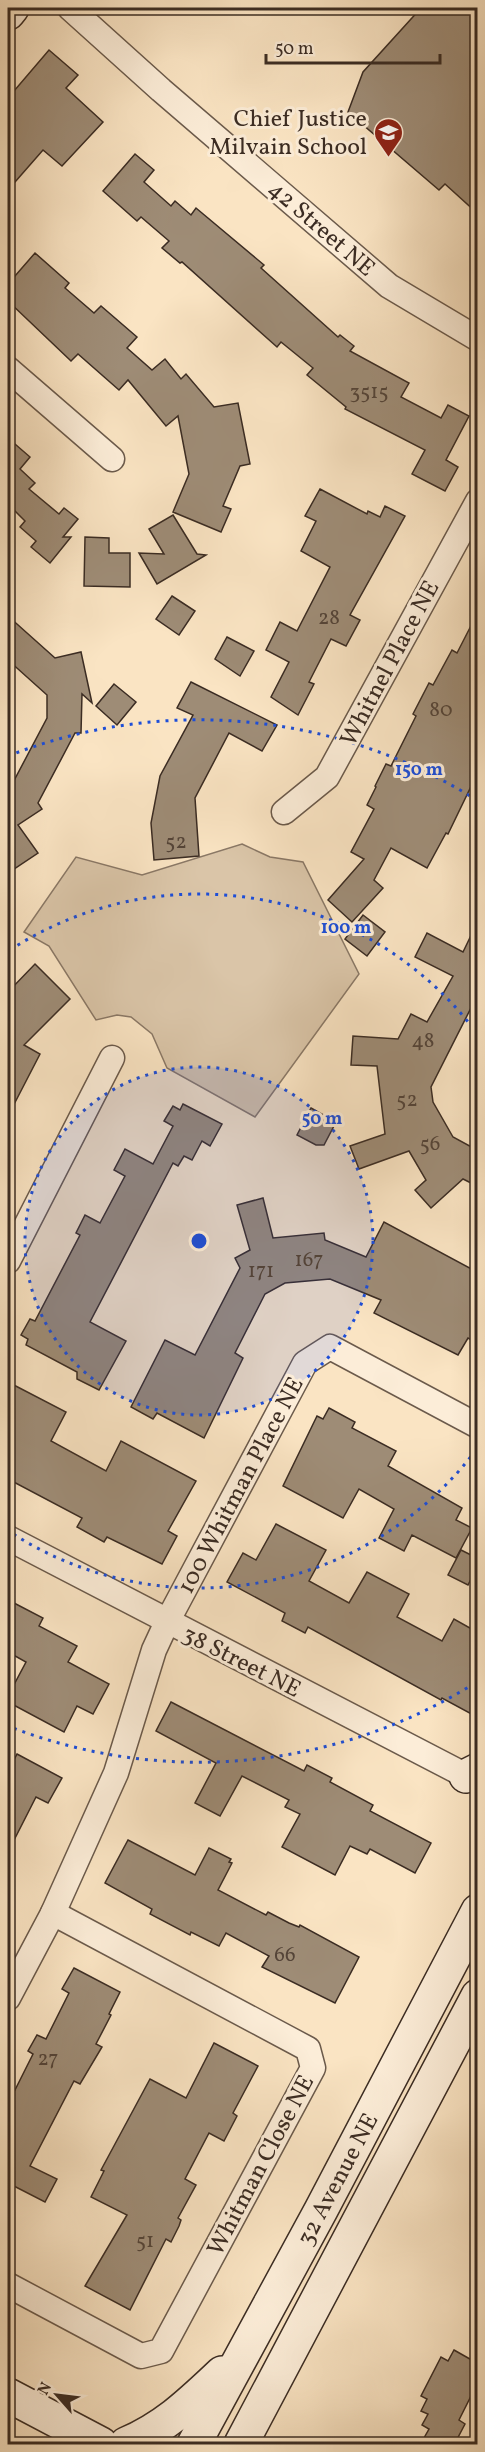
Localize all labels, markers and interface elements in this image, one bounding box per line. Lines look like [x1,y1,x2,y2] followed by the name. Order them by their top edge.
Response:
[266,27,440,65] scale bar
[275,37,314,62] text: 50 m
[209,103,367,165] place label: Chief Justice Milvain School
[372,116,404,158] school or university icon: Chief Justice Milvain School
[260,173,382,286] street label: 42 Street NE
[349,378,389,407] house number: 3515
[333,575,449,753] street label: Whitnel Place NE
[318,604,340,633] house number: 28
[429,696,453,725] house number: 80
[395,758,443,783] text: 150 m
[165,828,187,857] house number: 52
[321,916,371,941] text: 100 m
[412,1027,434,1056] house number: 48
[396,1086,418,1115] house number: 52
[302,1107,342,1132] text: 50 m
[420,1130,440,1159] house number: 56
[189,1231,209,1251] centre of rings
[295,1246,323,1275] house number: 167
[248,1257,274,1286] house number: 171
[170,1372,313,1600] street label: 100 Whitman Place NE
[176,1618,306,1707] street label: 38 Street NE
[274,1941,296,1970] house number: 66
[38,2045,58,2074] house number: 27
[200,2069,324,2262] street label: Whitman Close NE
[290,2108,388,2252] street label: 32 Avenue NE
[136,2227,154,2256] house number: 51
[27,2365,87,2425] north arrow
[33,2378,58,2399] text: N

